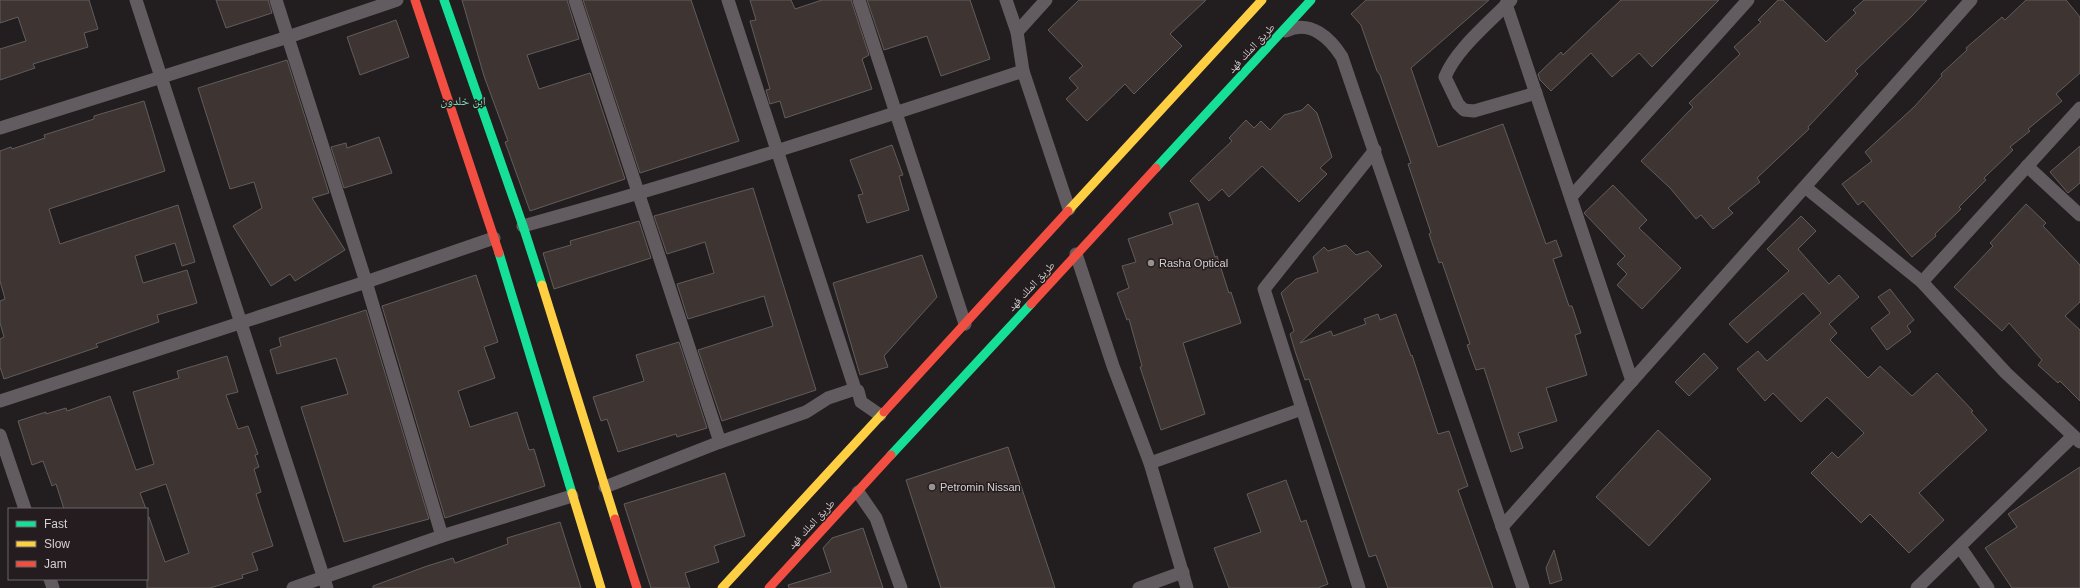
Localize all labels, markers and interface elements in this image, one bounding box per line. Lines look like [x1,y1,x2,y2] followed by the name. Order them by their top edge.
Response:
[1225,21,1278,76] street label: طريق الملك فهد
[440,94,486,108] district label: ابن خلدون
[1159,257,1228,269] place label: Rasha Optical
[1146,258,1156,268] marker: Rasha Optical
[1005,259,1058,314] street label: طريق الملك فهد
[940,481,1021,493] place label: Petromin Nissan
[927,482,937,492] marker: Petromin Nissan
[785,497,838,552] street label: طريق الملك فهد
[8,508,148,580] legend
[44,517,68,531] text: Fast
[44,537,70,551] text: Slow
[44,557,67,571] text: Jam

